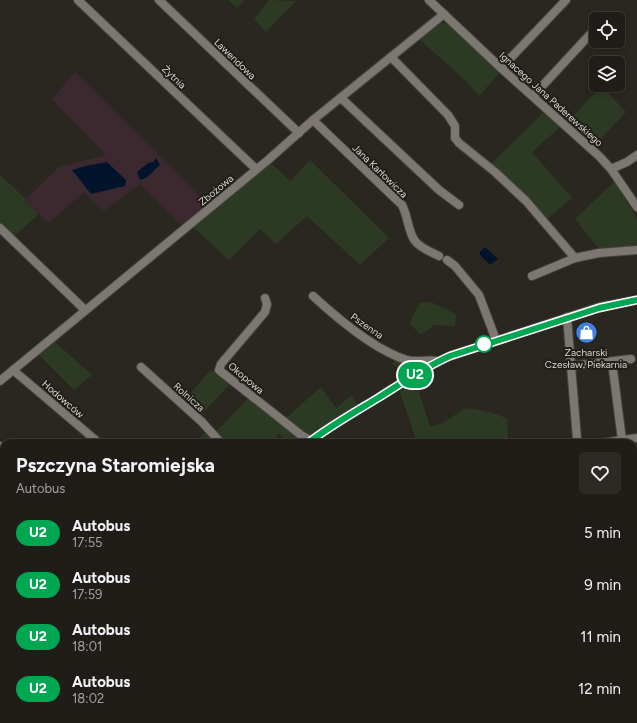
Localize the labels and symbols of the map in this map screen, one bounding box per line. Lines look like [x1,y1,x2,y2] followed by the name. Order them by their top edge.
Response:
[211,36,259,82] street label: Lawendowa
[496,49,606,149] street label: Ignacego Jana Paderewskiego
[159,62,189,92] street label: Żytnia
[350,141,410,201] street label: Jana Karłowicza
[196,172,236,208] street label: Zbożowa
[348,310,386,342] street label: Pszenna
[573,319,599,345] shop icon: Zacharski Czesław. Piekarnia
[475,335,493,353] unlabelled marker
[545,346,627,371] place label: Zacharski Czesław. Piekarnia
[225,359,267,397] street label: Okopowa
[397,362,433,388] line badge: U2
[39,377,87,421] street label: Hodowców
[171,380,207,414] street label: Rolnicza

